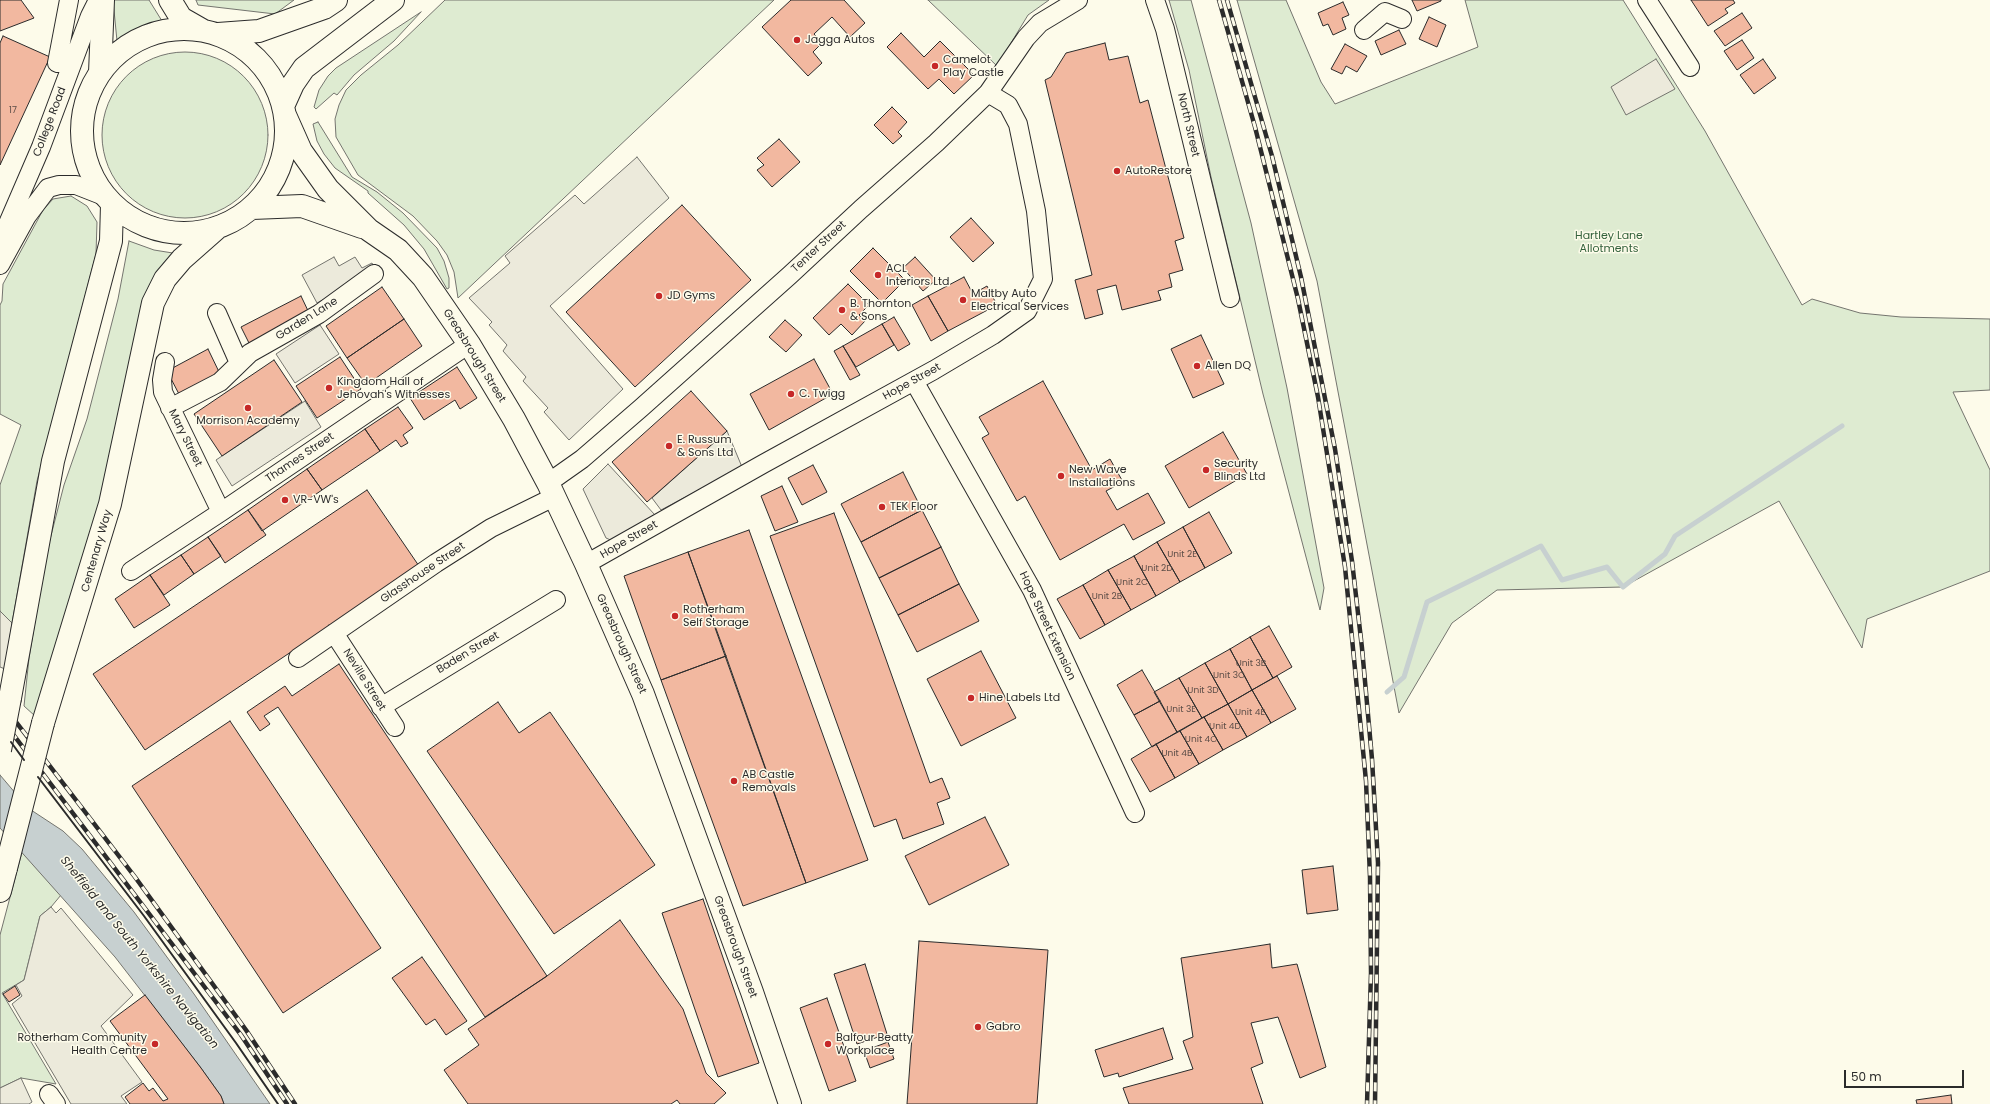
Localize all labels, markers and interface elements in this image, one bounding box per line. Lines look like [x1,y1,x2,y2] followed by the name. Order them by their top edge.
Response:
[805,33,875,47] place label: Jagga Autos
[792,35,802,45] marker: Jagga Autos
[943,53,1004,79] place label: Camelot Play Castle
[930,61,940,71] marker: Camelot Play Castle
[31,85,69,159] street label: College Road
[1174,92,1202,158] street label: North Street
[9,106,17,116] house number: 17
[1125,164,1192,178] place label: AutoRestore
[1112,166,1122,176] marker: AutoRestore
[789,218,849,276] street label: Tenter Street
[1575,229,1643,255] park label: Hartley Lane Allotments
[886,262,949,288] place label: ACL Interiors Ltd
[873,270,883,280] marker: ACL Interiors Ltd
[971,287,1069,313] place label: Maltby Auto Electrical Services
[667,289,715,303] place label: JD Gyms
[654,291,664,301] marker: JD Gyms
[274,295,340,343] street label: Garden Lane
[958,295,968,305] marker: Maltby Auto Electrical Services
[850,297,911,323] place label: B. Thornton & Sons
[837,305,847,315] marker: B. Thornton & Sons
[440,307,508,405] street label: Greasbrough Street
[1205,359,1251,373] place label: Allen DQ
[881,361,943,403] street label: Hope Street
[1192,361,1202,371] marker: Allen DQ
[337,375,450,401] place label: Kingdom Hall of Jehovah's Witnesses
[324,383,334,393] marker: Kingdom Hall of Jehovah's Witnesses
[799,387,845,401] place label: C. Twigg
[786,389,796,399] marker: C. Twigg
[243,403,253,413] marker: Morrison Academy
[165,407,205,469] street label: Mary Street
[196,414,300,428] place label: Morrison Academy
[263,430,337,486] street label: Thames Street
[677,433,733,459] place label: E. Russum & Sons Ltd
[664,441,674,451] marker: E. Russum & Sons Ltd
[1214,457,1266,483] place label: Security Blinds Ltd
[1069,463,1135,489] place label: New Wave Installations
[1201,465,1211,475] marker: Security Blinds Ltd
[1056,471,1066,481] marker: New Wave Installations
[293,493,339,507] place label: VR-VW's
[280,495,290,505] marker: VR-VW's
[890,500,938,514] place label: TEK Floor
[877,502,887,512] marker: TEK Floor
[79,508,115,594] street label: Centenary Way
[598,518,660,562] street label: Hope Street
[378,540,468,606] street label: Glasshouse Street
[1167,550,1197,560] house number: Unit 2E
[1141,564,1173,574] house number: Unit 2D
[1016,570,1078,682] street label: Hope Street Extension
[1116,578,1148,588] house number: Unit 2C
[593,592,649,696] street label: Greasbrough Street
[1092,592,1122,602] house number: Unit 2B
[683,603,749,629] place label: Rotherham Self Storage
[670,611,680,621] marker: Rotherham Self Storage
[434,629,502,677] street label: Baden Street
[340,646,388,714] street label: Neville Street
[1236,659,1266,669] house number: Unit 3B
[1213,671,1245,681] house number: Unit 3C
[1187,686,1219,696] house number: Unit 3D
[979,691,1060,705] place label: Hine Labels Ltd
[966,693,976,703] marker: Hine Labels Ltd
[1166,705,1196,715] house number: Unit 3E
[1235,708,1265,718] house number: Unit 4E
[1209,722,1241,732] house number: Unit 4D
[1185,735,1217,745] house number: Unit 4C
[1162,749,1192,759] house number: Unit 4B
[742,768,796,794] place label: AB Castle Removals
[729,776,739,786] marker: AB Castle Removals
[57,854,221,1052] water label: Sheffield and South Yorkshire Navigation
[710,894,760,1000] street label: Greasbrough Street
[986,1020,1021,1034] place label: Gabro
[973,1022,983,1032] marker: Gabro
[17,1031,147,1057] place label: Rotherham Community Health Centre
[836,1031,913,1057] place label: Balfour Beatty Workplace
[150,1039,160,1049] marker: Rotherham Community Health Centre
[823,1039,833,1049] marker: Balfour Beatty Workplace
[1846,1062,1966,1088] scale bar
[1851,1068,1882,1085] text: 50 m

